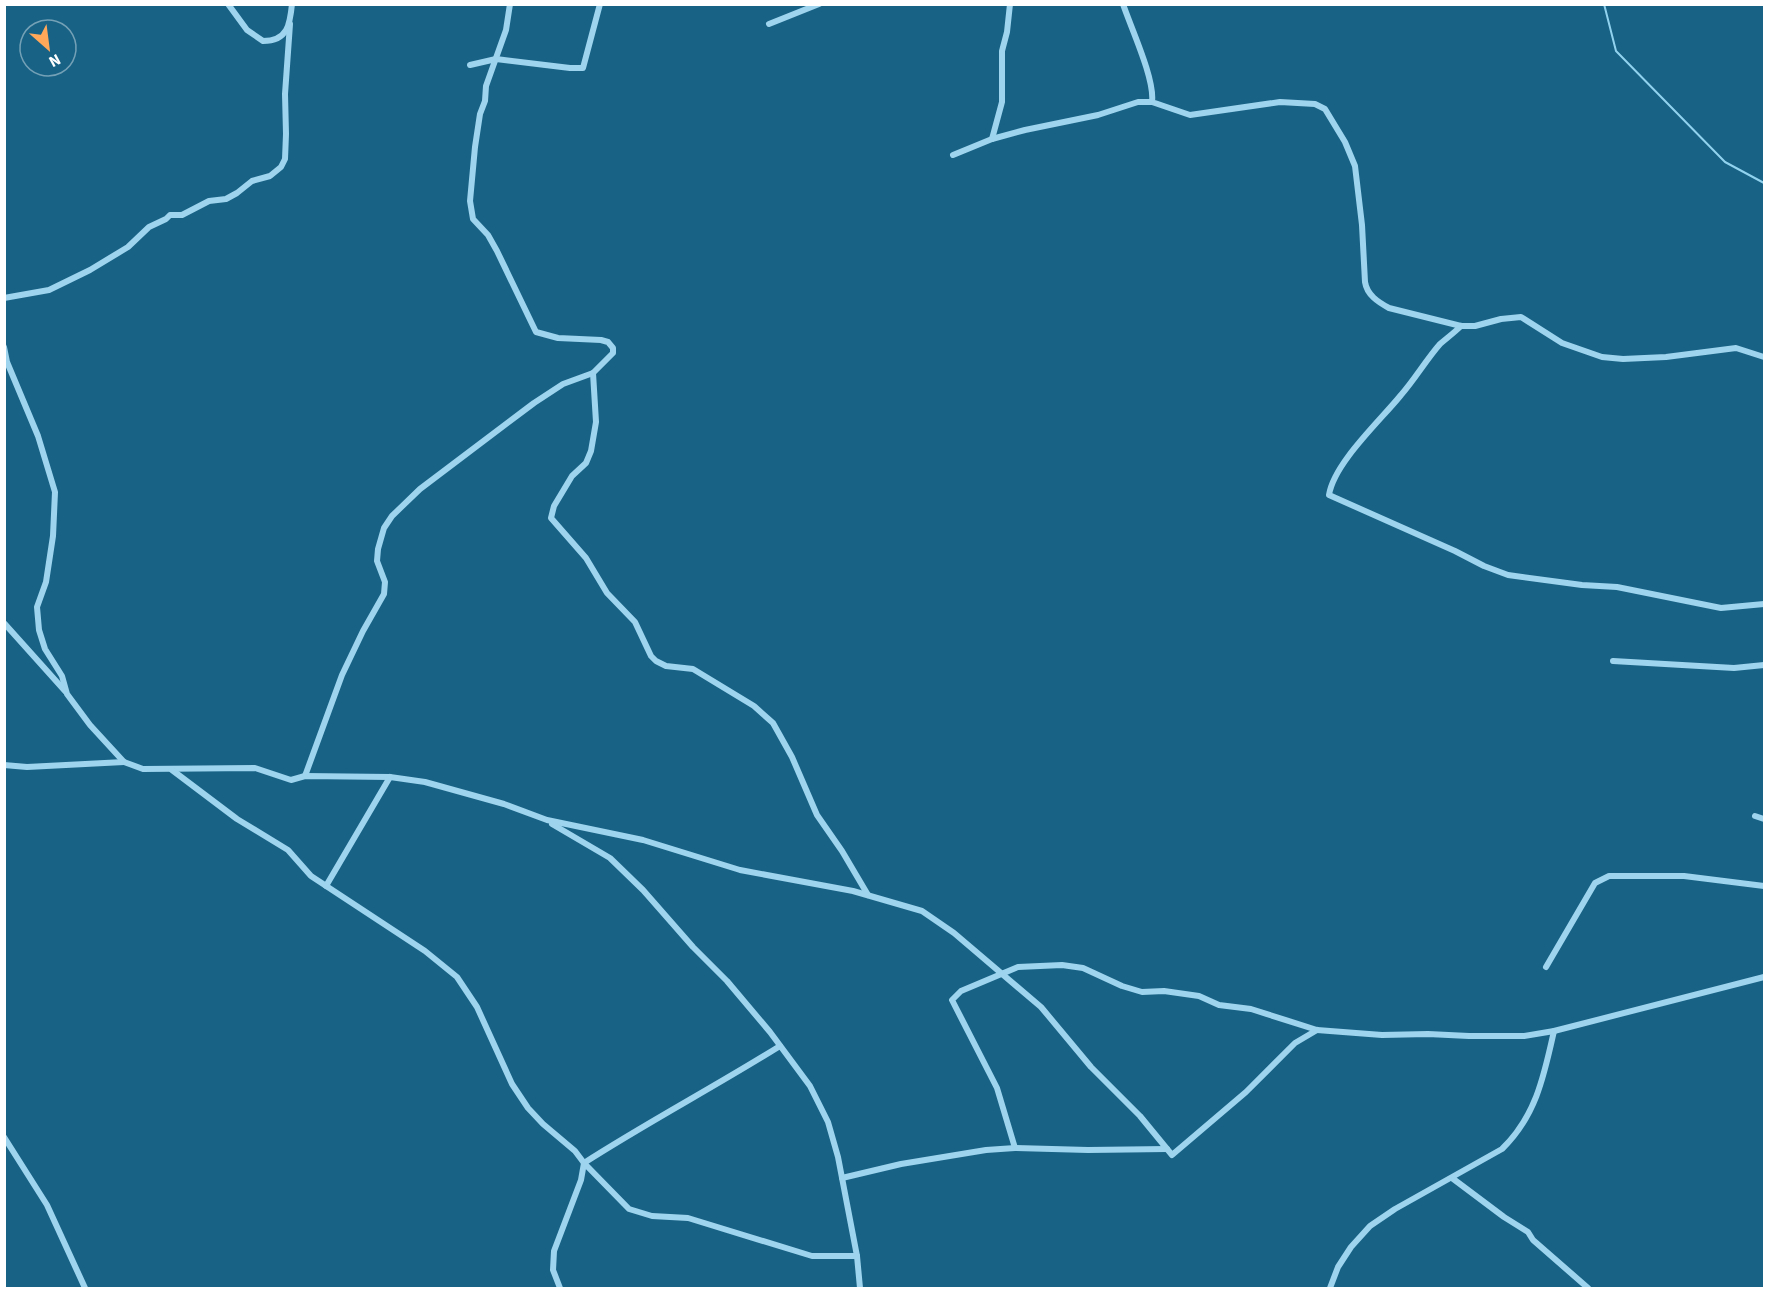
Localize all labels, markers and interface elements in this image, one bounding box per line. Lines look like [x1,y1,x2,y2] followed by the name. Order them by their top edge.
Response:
[18,18,78,78] north arrow
[45,48,64,73] text: N

